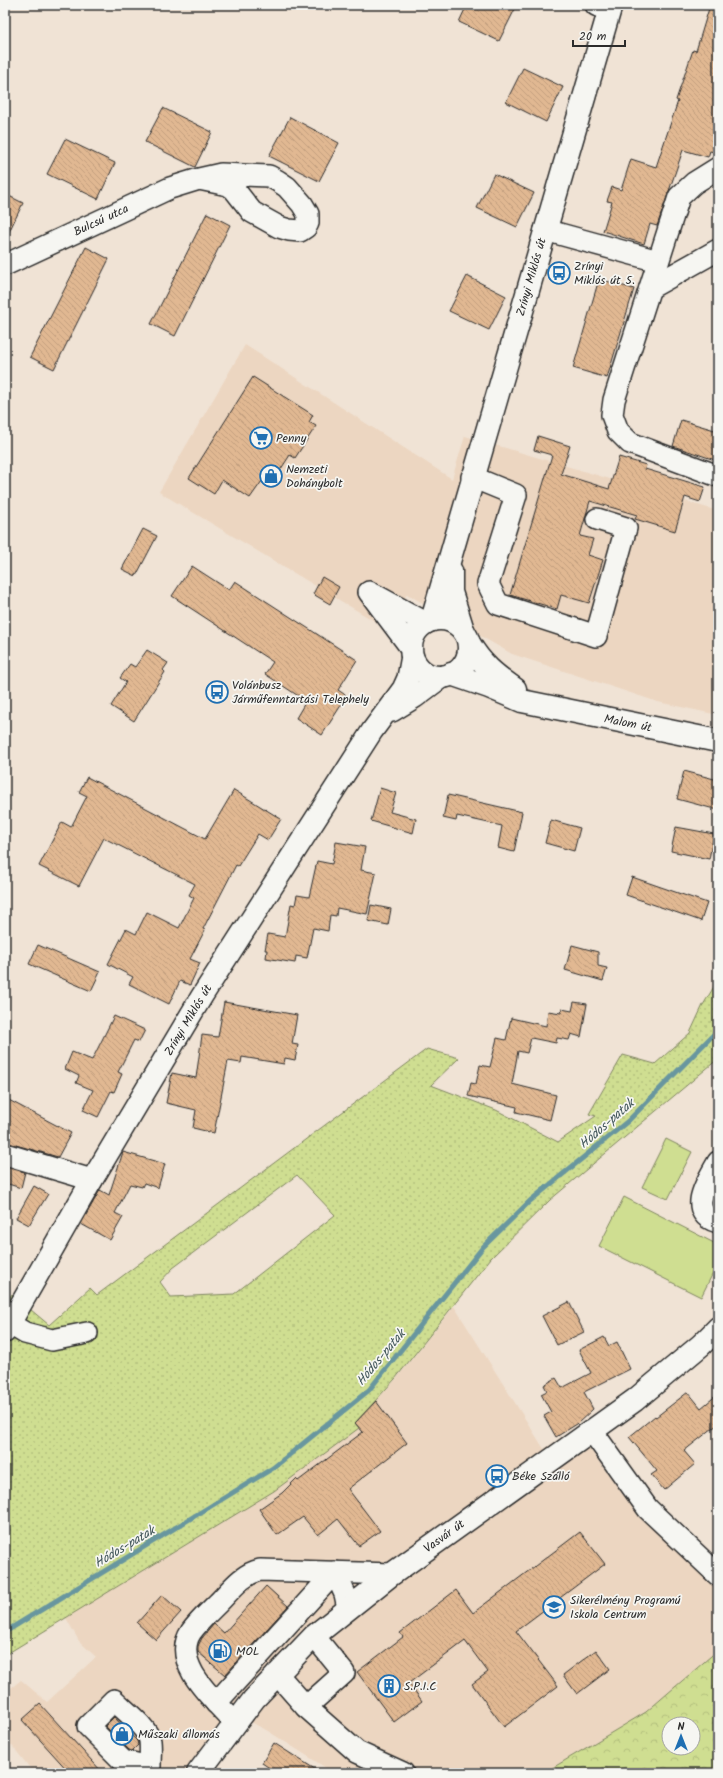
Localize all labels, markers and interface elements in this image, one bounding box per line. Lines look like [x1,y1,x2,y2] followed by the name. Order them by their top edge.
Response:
[573,22,625,48] scale bar
[579,27,607,46] text: 20 m
[71,199,132,241] street label: Bulcsú utca
[511,235,552,318] street label: Zrínyi Miklós út
[574,257,635,290] place label: Zrínyi Miklós út 5.
[546,260,572,286] bus stop icon: Zrínyi Miklós út 5.
[248,425,274,451] supermarket icon: Penny
[276,429,307,448] place label: Penny
[286,460,343,493] place label: Nemzeti Dohánybolt
[258,463,284,489] shop icon: Nemzeti Dohánybolt
[232,676,369,709] place label: Volánbusz Járműfenntartási Telephely
[204,679,230,705] bus stop icon: Volánbusz Járműfenntartási Telephely
[602,710,654,737] street label: Malom út
[160,981,218,1060] street label: Zrínyi Miklós út
[574,1093,641,1154] water label: Hódos-patak
[351,1324,412,1391] water label: Hódos-patak
[484,1463,510,1489] bus stop icon: Béke Szálló
[512,1467,570,1486] place label: Béke Szálló
[420,1515,469,1558] street label: Vasvár út
[90,1520,161,1574] water label: Hódos-patak
[570,1591,681,1624] place label: Sikerélmény Programú Iskola Centrum
[541,1594,567,1620] school or university icon: Sikerélmény Programú Iskola Centrum
[207,1638,233,1664] fuel station icon: MOL
[236,1642,259,1661] place label: MOL
[376,1673,402,1699] building icon: S.P.I.C
[404,1677,436,1696] place label: S.P.I.C
[661,1716,701,1756] north arrow
[678,1718,685,1736] text: N
[109,1721,135,1747] shop icon: Műszaki állomás
[138,1725,220,1744] place label: Műszaki állomás

